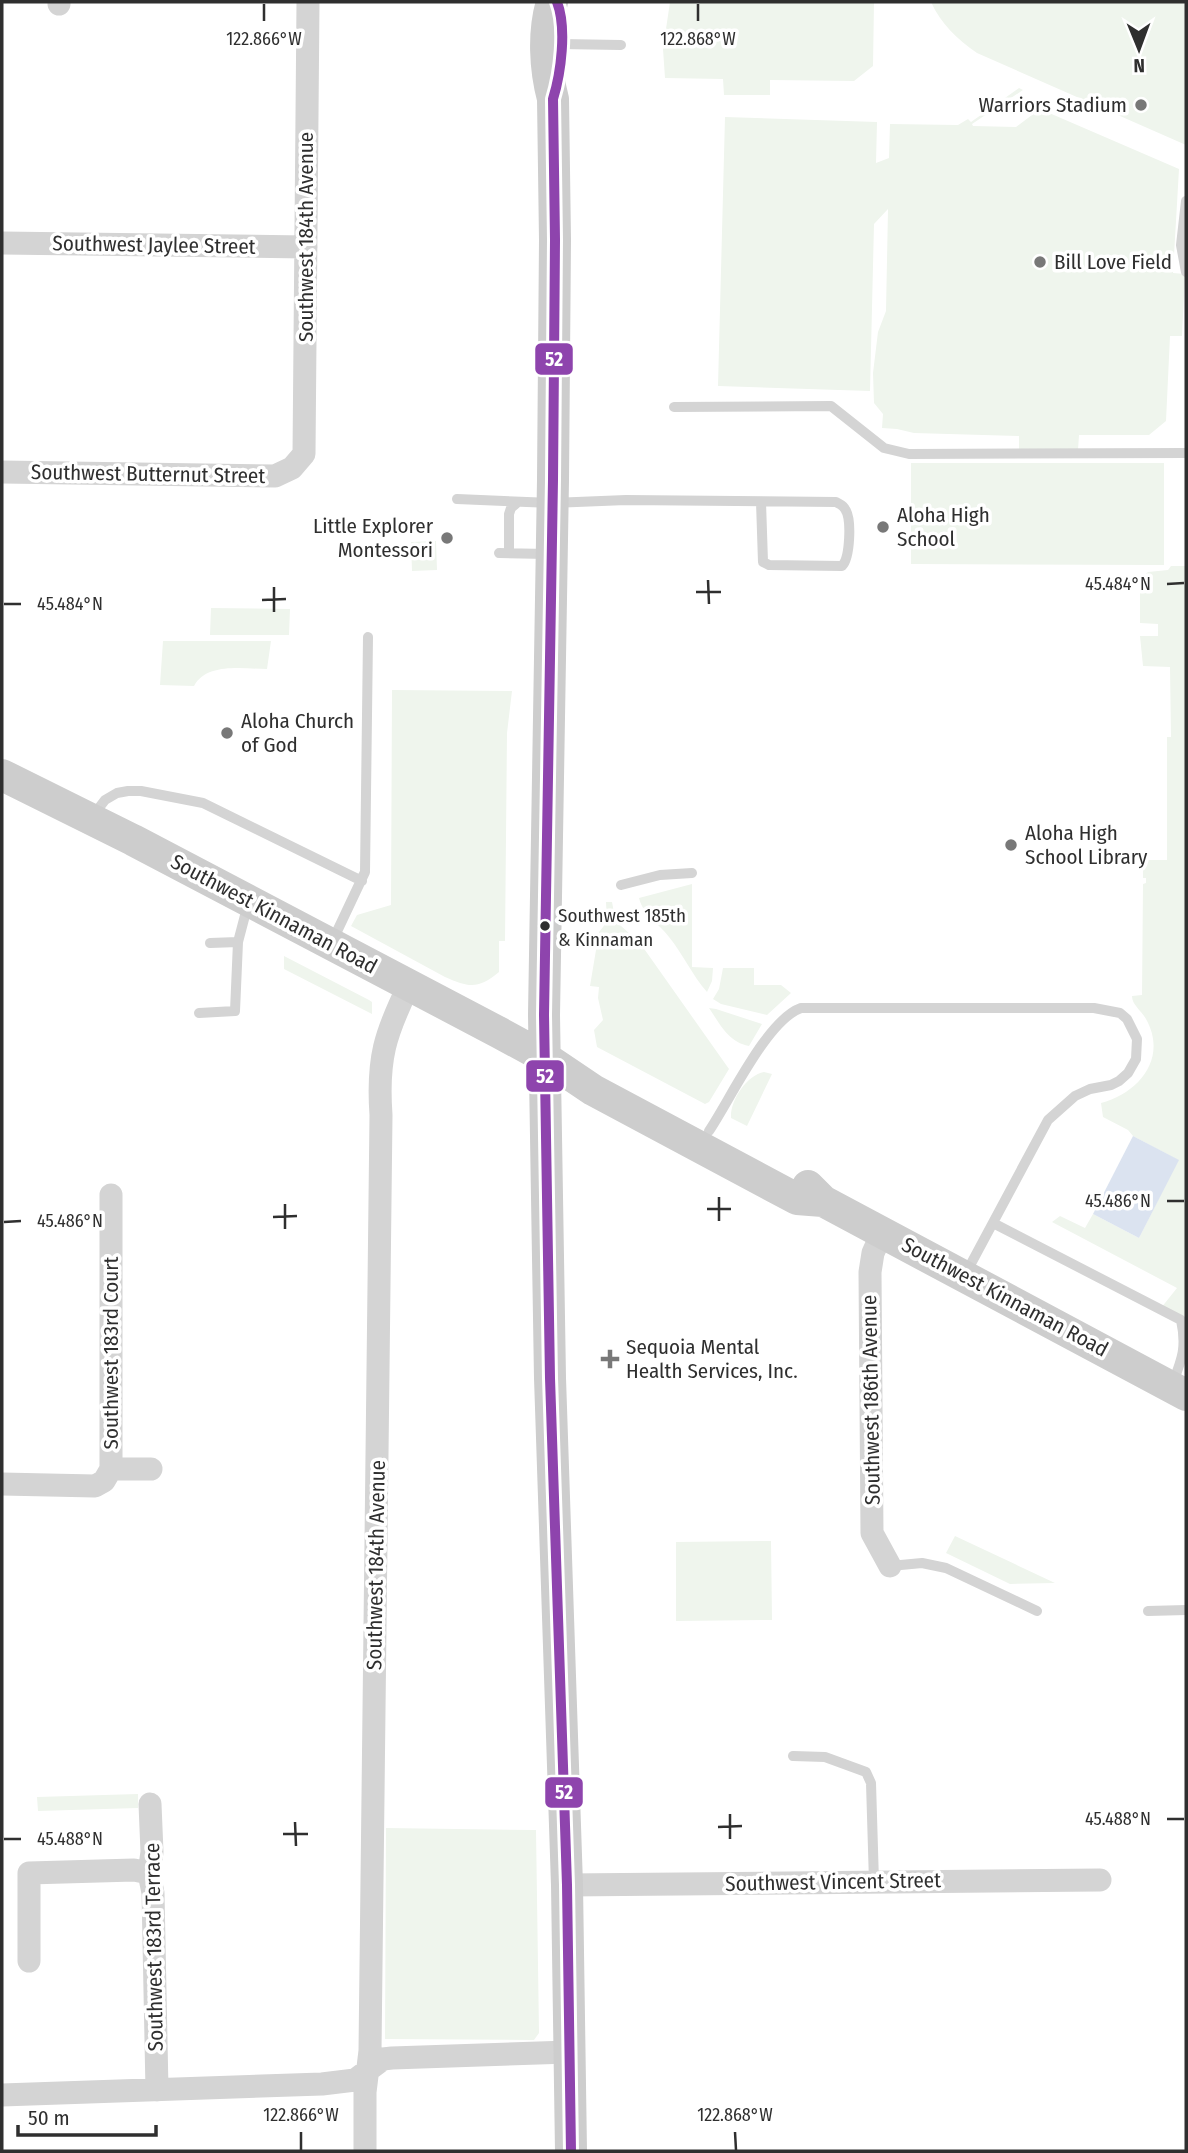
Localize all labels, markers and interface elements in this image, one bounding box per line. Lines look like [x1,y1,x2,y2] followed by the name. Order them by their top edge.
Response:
[1104,14,1174,84] north arrow
[226,28,302,50] text: 122.866°W
[660,28,736,50] text: 122.868°W
[1133,54,1145,77] text: N
[979,92,1127,118] place label: Warriors Stadium
[1133,97,1149,113] marker: Warriors Stadium
[293,132,319,342] street label: Southwest 184th Avenue
[52,230,256,260] street label: Southwest Jaylee Street
[1054,249,1172,275] place label: Bill Love Field
[1032,254,1048,270] marker: Bill Love Field
[534,342,574,376] line badge: 52
[545,348,563,371] text: 52
[31,459,266,489] street label: Southwest Butternut Street
[897,502,990,552] place label: Aloha High School
[313,513,434,563] place label: Little Explorer Montessori
[875,519,891,535] marker: Aloha High School
[439,530,455,546] marker: Little Explorer Montessori
[1085,573,1151,595] text: 45.484°N
[37,593,103,615] text: 45.484°N
[241,708,354,758] place label: Aloha Church of God
[219,725,235,741] marker: Aloha Church of God
[1025,820,1148,870] place label: Aloha High School Library
[1003,837,1019,853] marker: Aloha High School Library
[166,849,382,979] street label: Southwest Kinnaman Road
[558,904,686,951] place label: Southwest 185th & Kinnaman
[538,919,552,933] marker: Southwest 185th & Kinnaman
[525,1059,565,1093] line badge: 52
[536,1065,554,1088] text: 52
[1085,1190,1151,1212] text: 45.486°N
[37,1210,103,1232] text: 45.486°N
[897,1232,1113,1362] street label: Southwest Kinnaman Road
[98,1256,124,1449] street label: Southwest 183rd Court
[856,1295,886,1505] street label: Southwest 186th Avenue
[626,1334,798,1384] place label: Sequoia Mental Health Services, Inc.
[600,1349,620,1369] marker: Sequoia Mental Health Services, Inc.
[361,1460,391,1670] street label: Southwest 184th Avenue
[544,1776,584,1809] line badge: 52
[555,1781,573,1804] text: 52
[1085,1808,1151,1830] text: 45.488°N
[37,1828,103,1850] text: 45.488°N
[139,1842,169,2052] street label: Southwest 183rd Terrace
[725,1867,941,1897] street label: Southwest Vincent Street
[18,2094,156,2138] scale bar
[263,2104,339,2126] text: 122.866°W
[697,2104,773,2126] text: 122.868°W
[28,2105,70,2131] text: 50 m

